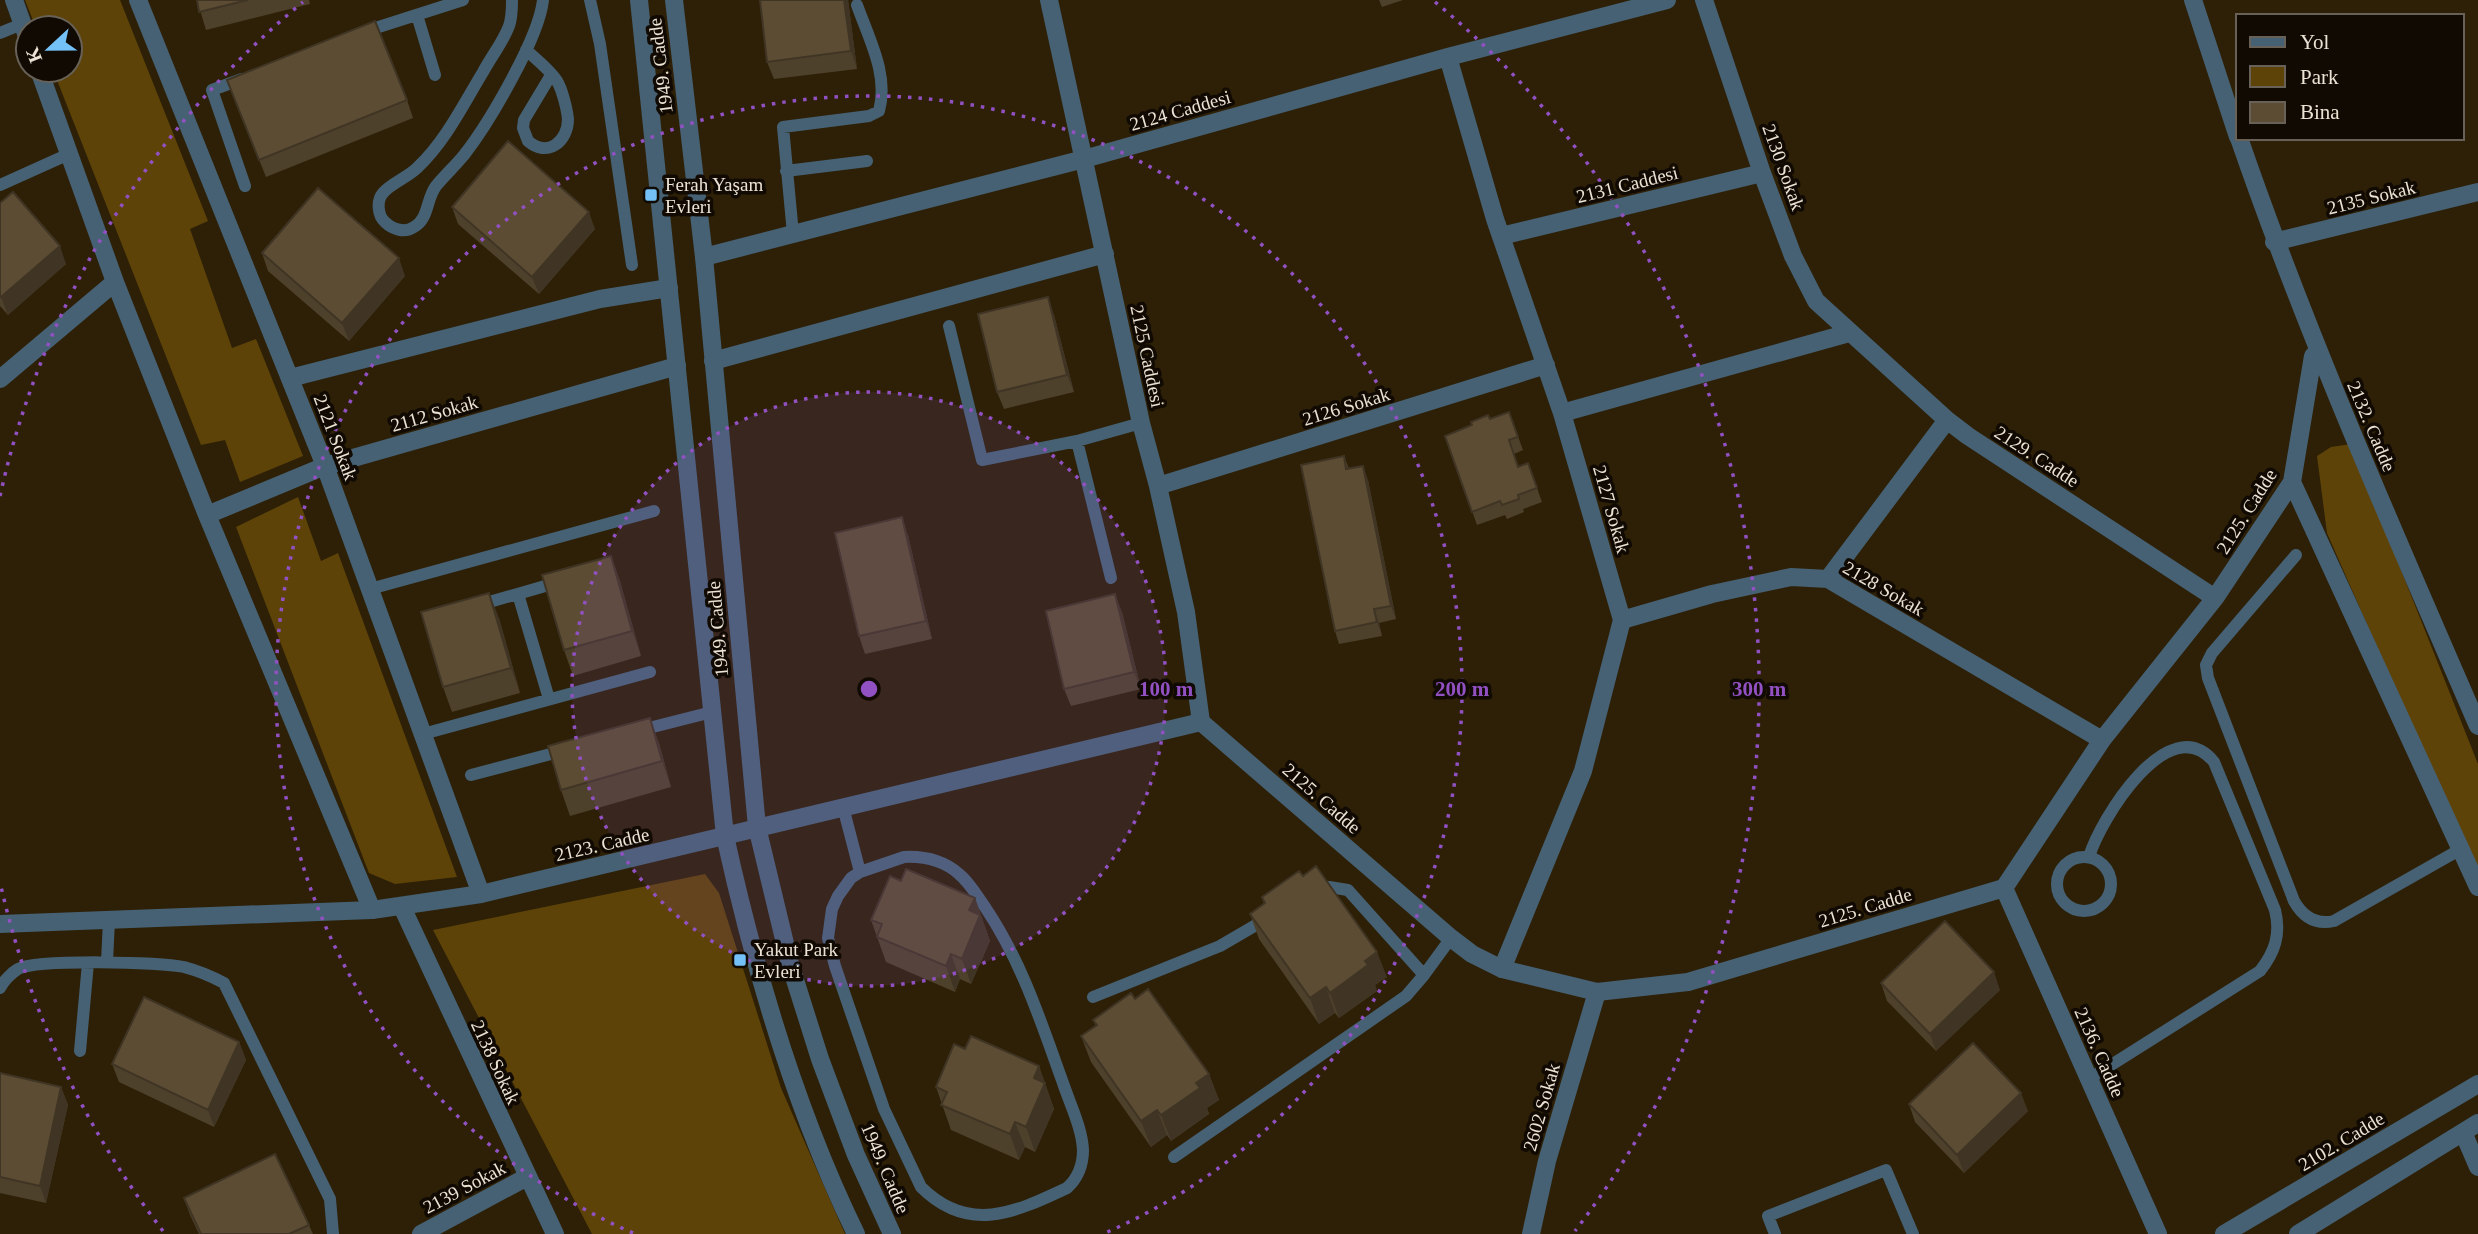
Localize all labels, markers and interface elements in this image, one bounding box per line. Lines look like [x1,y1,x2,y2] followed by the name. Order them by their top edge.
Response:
[14,14,84,84] north arrow
[2236,14,2464,140] legend
[644,17,677,115] street label: 1949. Cadde
[2300,30,2330,54] text: Yol
[21,44,46,66] text: K
[2300,65,2339,89] text: Park
[1127,86,1233,135] street label: 2124 Caddesi
[2300,100,2340,124] text: Bina
[1758,121,1809,214] street label: 2130 Sokak
[1574,162,1680,207] street label: 2131 Caddesi
[665,174,763,217] place label: Ferah Yaşam Evleri
[2325,176,2418,219] street label: 2135 Sokak
[643,187,659,203] marker: Ferah Yaşam Evleri
[1126,303,1169,409] street label: 2125 Caddesi
[2343,378,2400,475] street label: 2132. Cadde
[1300,383,1393,430] street label: 2126 Sokak
[310,391,362,484] street label: 2121 Sokak
[388,391,481,436] street label: 2112 Sokak
[1991,421,2083,491] street label: 2129. Cadde
[1589,463,1634,556] street label: 2127 Sokak
[2212,465,2281,558] street label: 2125. Cadde
[1839,557,1929,620] street label: 2128 Sokak
[703,580,732,678] street label: 1949. Cadde
[857,677,881,701] centre of rings
[1139,677,1194,701] text: 100 m
[1435,677,1490,701] text: 200 m
[1732,677,1787,701] text: 300 m
[1279,759,1365,838] street label: 2125. Cadde
[553,823,651,866] street label: 2123. Cadde
[1816,883,1914,932] street label: 2125. Cadde
[754,939,839,982] place label: Yakut Park Evleri
[732,952,748,968] marker: Yakut Park Evleri
[2070,1004,2129,1100] street label: 2136. Cadde
[467,1017,524,1108] street label: 2138 Sokak
[1519,1060,1564,1153] street label: 2602 Sokak
[2295,1108,2388,1175] street label: 2102. Cadde
[857,1120,914,1217] street label: 1949. Cadde
[419,1157,509,1218] street label: 2139 Sokak

